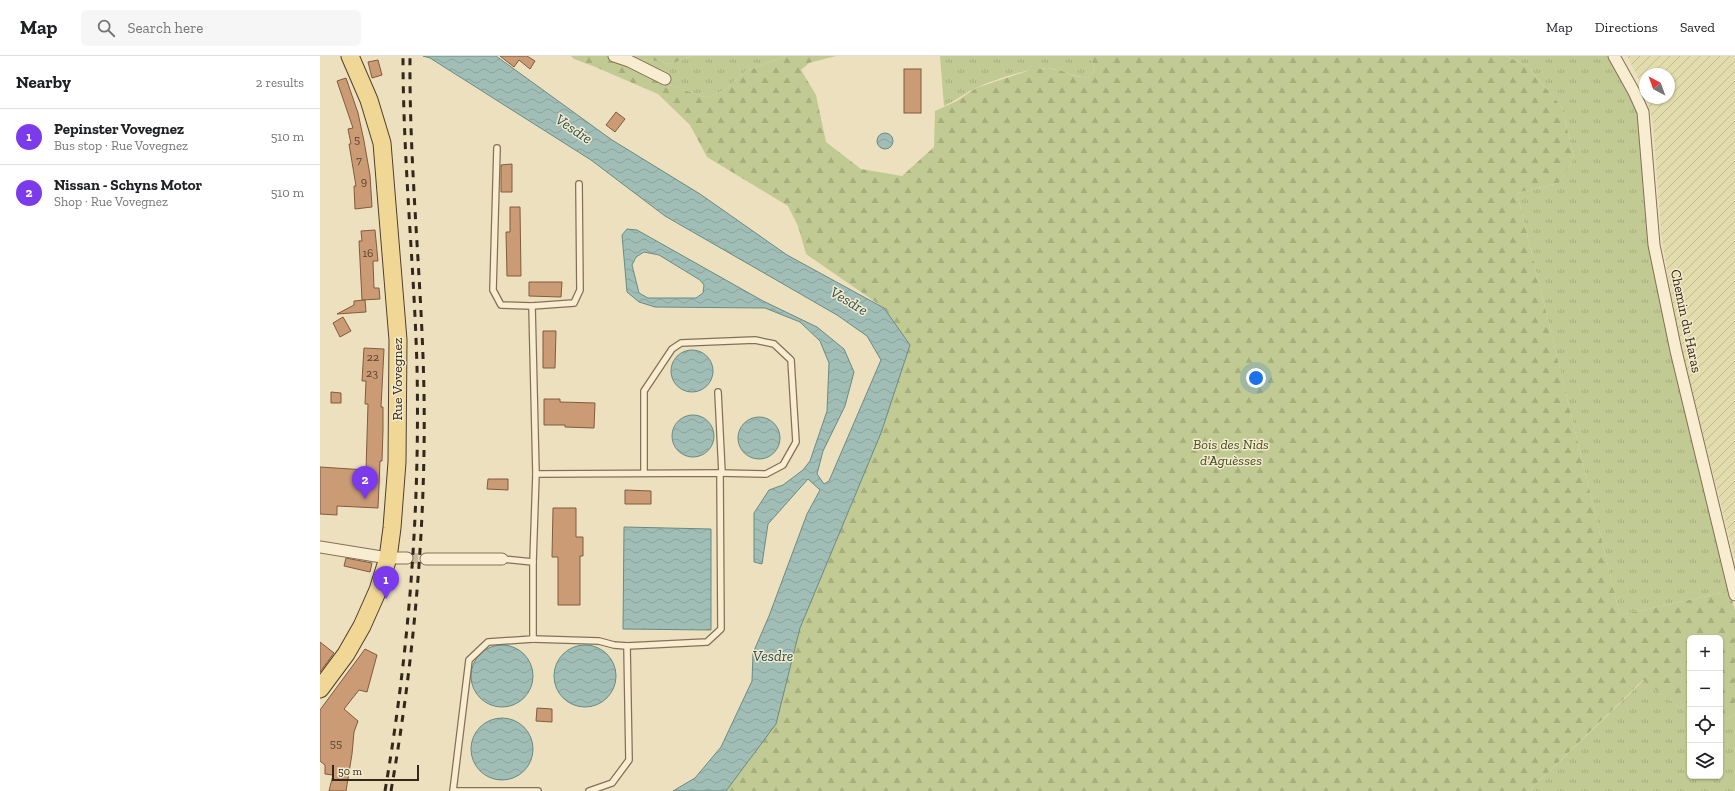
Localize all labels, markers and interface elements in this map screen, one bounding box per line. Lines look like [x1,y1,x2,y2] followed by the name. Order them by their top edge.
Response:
[81,10,361,46] search box
[20,16,57,39] text: Map
[95,17,117,39] icon: search
[127,19,203,37] text: Search here
[1546,19,1573,36] text: Map
[1595,19,1658,36] text: Directions
[1680,19,1715,36] text: Saved
[1639,68,1675,104] north arrow
[16,72,71,92] text: Nearby
[256,75,304,90] text: 2 results
[552,110,596,148] water label: Vesdre
[54,120,184,138] text: Pepinster Vovegnez
[26,129,32,144] text: 1
[271,129,304,144] text: 510 m
[354,132,360,146] house number: 5
[54,138,188,153] text: Bus stop · Rue Vovegnez
[356,153,362,167] house number: 7
[361,174,367,188] house number: 9
[54,176,202,194] text: Nissan - Schyns Motor
[26,185,32,200] text: 2
[271,185,304,200] text: 510 m
[54,194,168,209] text: Shop · Rue Vovegnez
[363,246,374,260] house number: 16
[1667,268,1705,374] street label: Chemin du Haras
[827,283,871,319] water label: Vesdre
[389,337,406,421] street label: Rue Vovegnez
[367,350,379,364] house number: 22
[366,366,378,380] house number: 23
[1246,368,1266,388] your location
[1193,436,1269,469] park label: Bois des Nids d'Aguèsses
[352,466,378,499] pin: 2
[373,566,399,599] pin: 1
[1687,635,1723,779] map controls
[1687,635,1723,671] button: +
[753,647,793,665] water label: Vesdre
[1687,671,1723,707] button: −
[1687,707,1723,743] button: locate
[330,736,342,750] house number: 55
[1687,743,1723,779] button: layers
[332,763,419,782] scale bar
[338,765,362,778] text: 50 m

